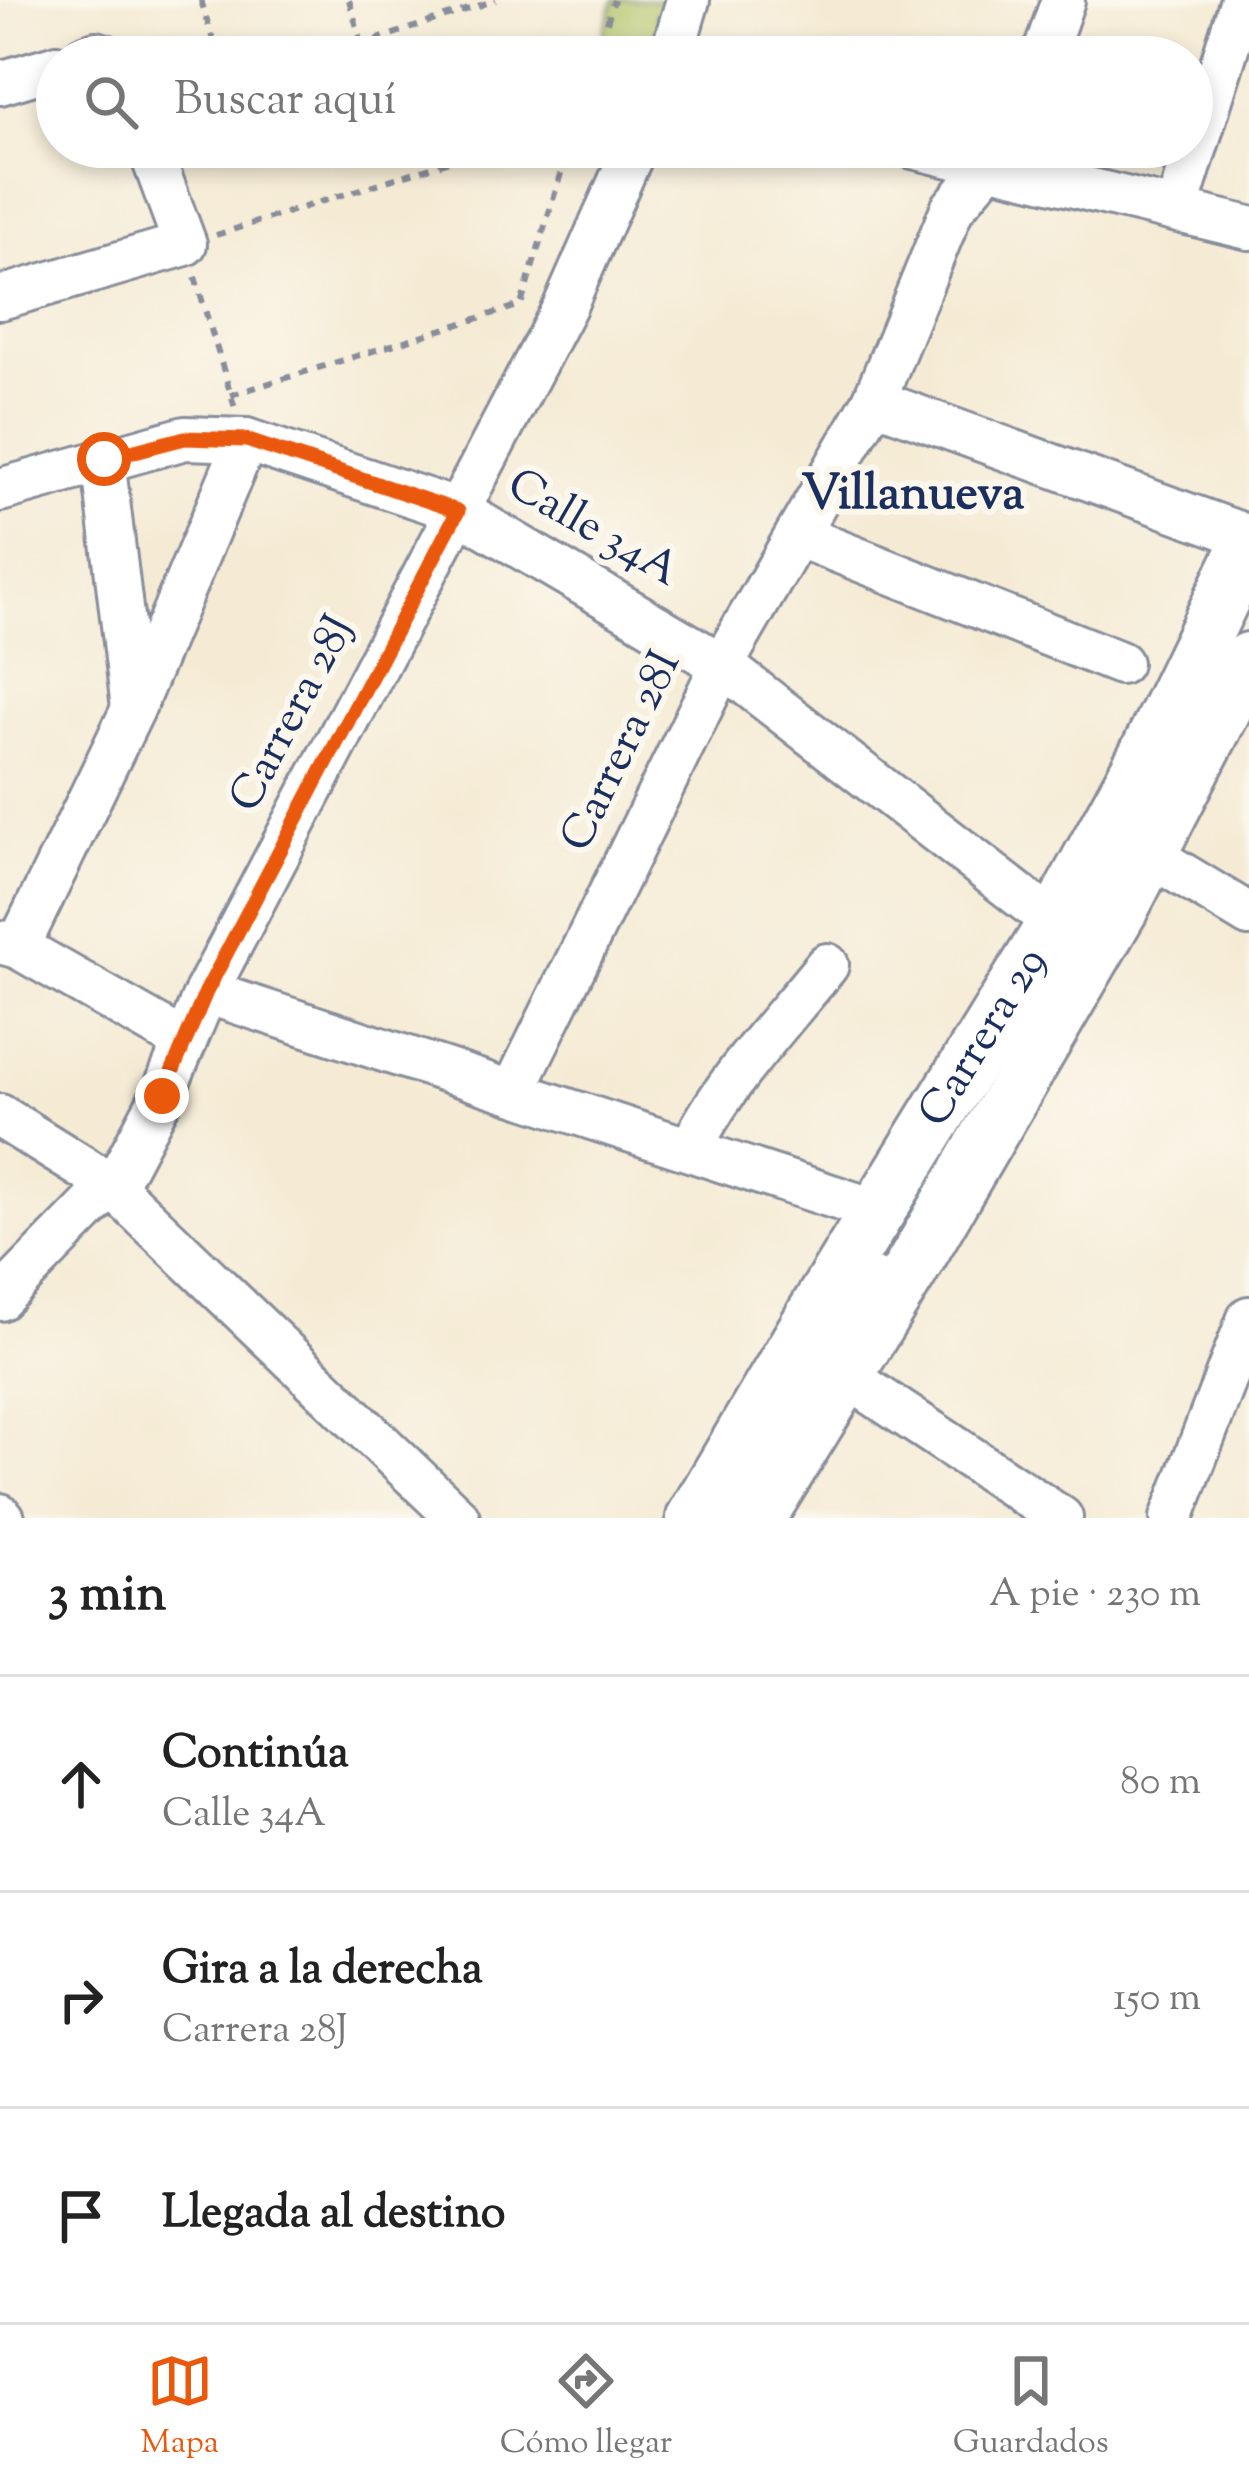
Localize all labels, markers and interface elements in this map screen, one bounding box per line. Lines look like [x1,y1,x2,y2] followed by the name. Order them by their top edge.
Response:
[36,36,1213,168] search box
[78,69,144,135] icon: search
[174,70,396,135] text: Buscar aquí
[77,432,131,486] route start
[494,455,690,605] street label: Calle 34A
[802,462,1024,531] district label: Villanueva
[215,606,373,824] street label: Carrera 28J
[546,641,700,863] street label: Carrera 28I
[904,935,1065,1140] street label: Carrera 29
[135,1069,189,1123] route end
[48,1560,166,1633] text: 3 min
[989,1568,1201,1624] text: A pie · 230 m
[162,1723,349,1788] text: Continúa
[48,1751,114,1817] icon: ahead
[1120,1756,1201,1812] text: 80 m
[162,1788,326,1844] text: Calle 34A
[162,1939,483,2004] text: Gira a la derecha
[48,1967,114,2033] icon: right
[1113,1972,1201,2028] text: 150 m
[162,2004,347,2060] text: Carrera 28J
[48,2183,114,2249] icon: arrive
[162,2183,506,2248] text: Llegada al destino
[140,2348,219,2468] tab: Mapa
[500,2348,672,2468] tab: Cómo llegar
[953,2348,1109,2468] tab: Guardados

